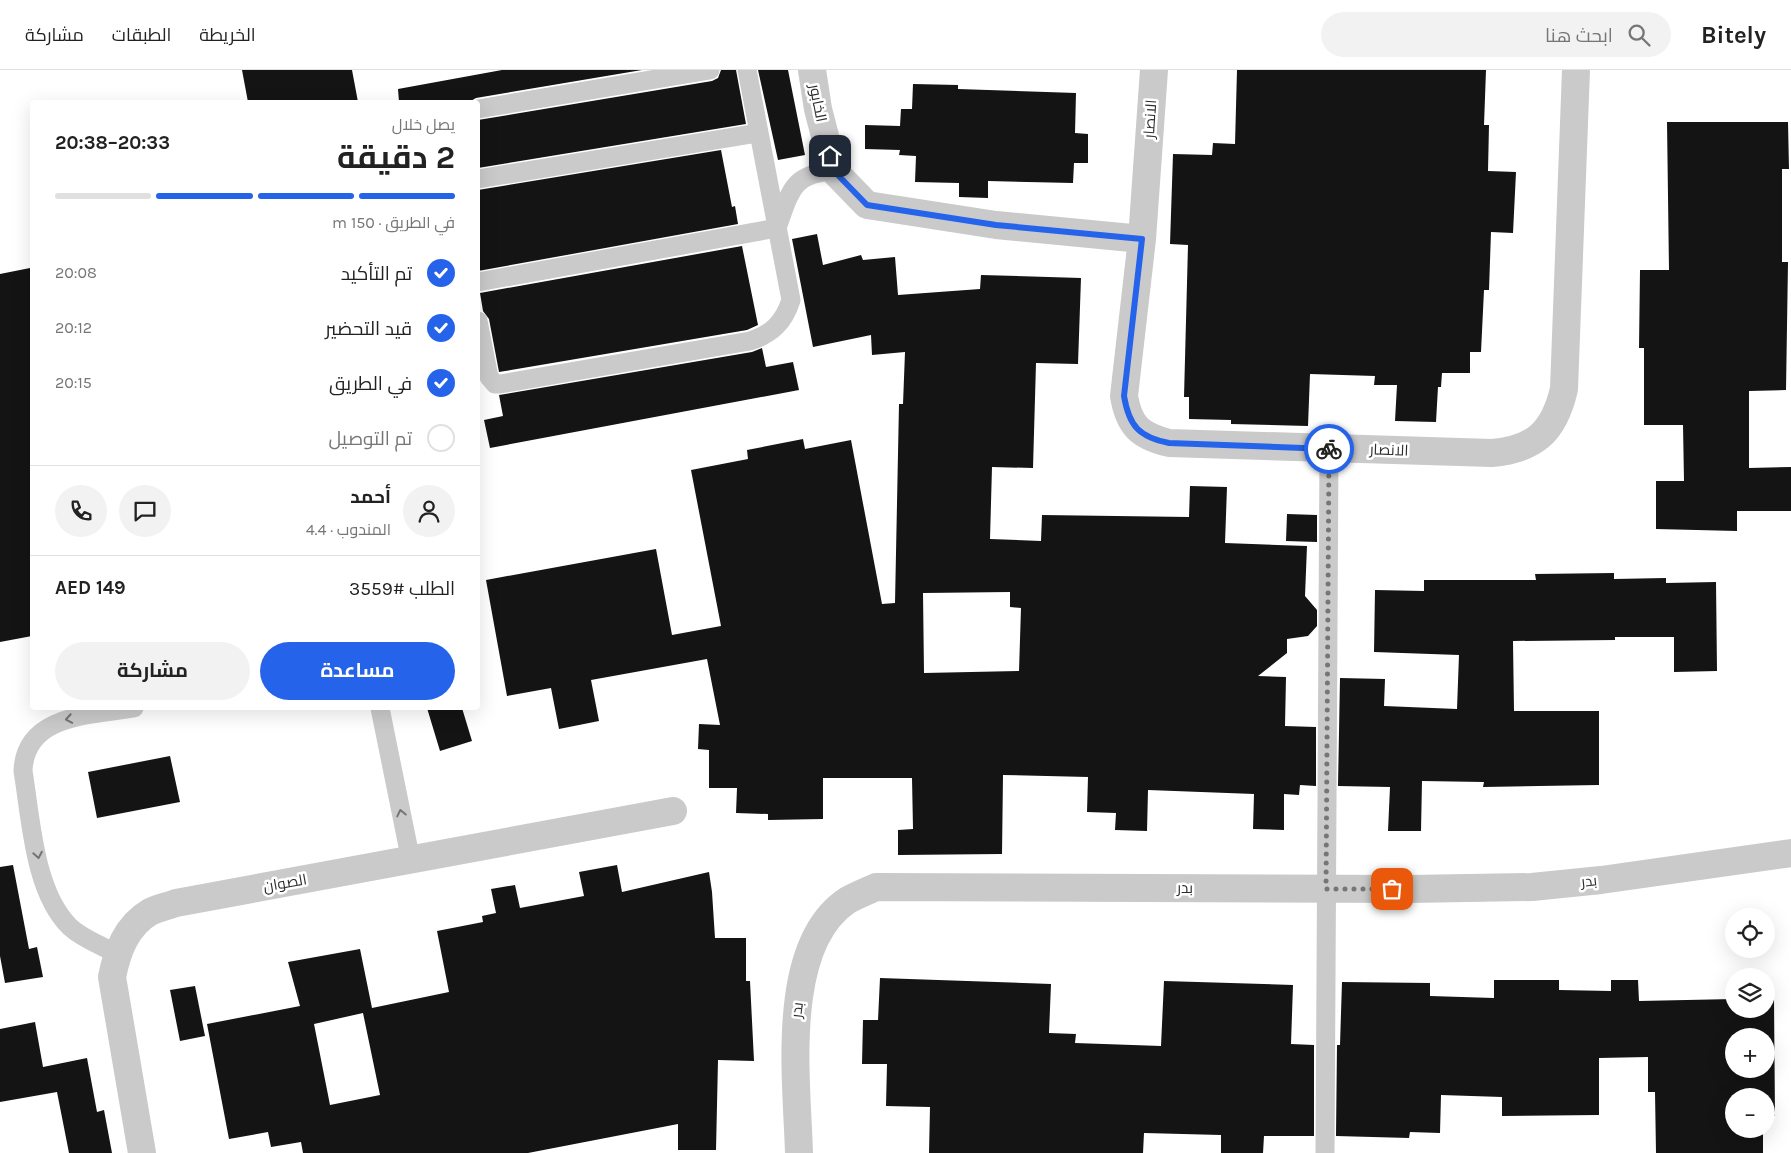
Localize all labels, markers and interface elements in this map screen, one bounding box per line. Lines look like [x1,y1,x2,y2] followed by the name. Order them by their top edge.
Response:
[1321,12,1671,57] search box
[1625,21,1653,49] icon: search
[1701,21,1766,49] text: Bitely
[25,24,84,46] text: مشاركة
[112,24,171,46] text: الطبقات
[199,24,256,46] text: الخريطة
[1545,25,1613,47] text: ابحث هنا
[805,82,830,123] street label: الخابور
[1140,99,1160,140] street label: الانصار
[392,115,455,134] text: يصل خلال
[55,132,170,154] text: 20:33–20:38
[809,135,851,177] pin
[337,139,455,176] text: 2 دقيقة
[816,142,844,170] icon: home
[332,213,455,232] text: في الطريق · 150 m
[427,259,455,287] icon: check
[55,263,97,282] text: 20:08
[341,263,412,285] text: تم التأكيد
[427,314,455,342] icon: check
[55,318,92,337] text: 20:12
[325,318,412,340] text: قيد التحضير
[427,369,455,397] icon: check
[55,373,92,392] text: 20:15
[329,373,412,395] text: في الطريق
[1304,424,1354,474] courier
[329,428,412,450] text: تم التوصيل
[1315,435,1343,463] icon: bike
[1368,440,1409,460] street label: الانصار
[55,485,107,537] button: phone
[119,485,171,537] button: chat
[403,485,455,537] button: person
[350,486,391,508] text: أحمد
[306,520,391,539] text: المندوب · 4.4
[55,577,126,599] text: AED 149
[349,578,455,600] text: الطلب #3559
[55,642,250,700] button: مشاركة
[260,642,455,700] button: مساعدة
[65,714,74,724] one-way arrow
[396,809,407,817] one-way arrow
[32,851,42,859] one-way arrow
[1371,868,1413,910] pin
[262,870,308,897] street label: الصوان
[1579,871,1598,891] street label: بدر
[1378,875,1406,903] icon: bag
[1176,879,1193,897] street label: بدر
[1725,908,1775,1138] map controls
[1725,908,1775,958] button: locate
[1725,968,1775,1018] button: layers
[787,1001,807,1020] street label: بدر
[1725,1028,1775,1078] button: +
[1725,1088,1775,1138] button: −

